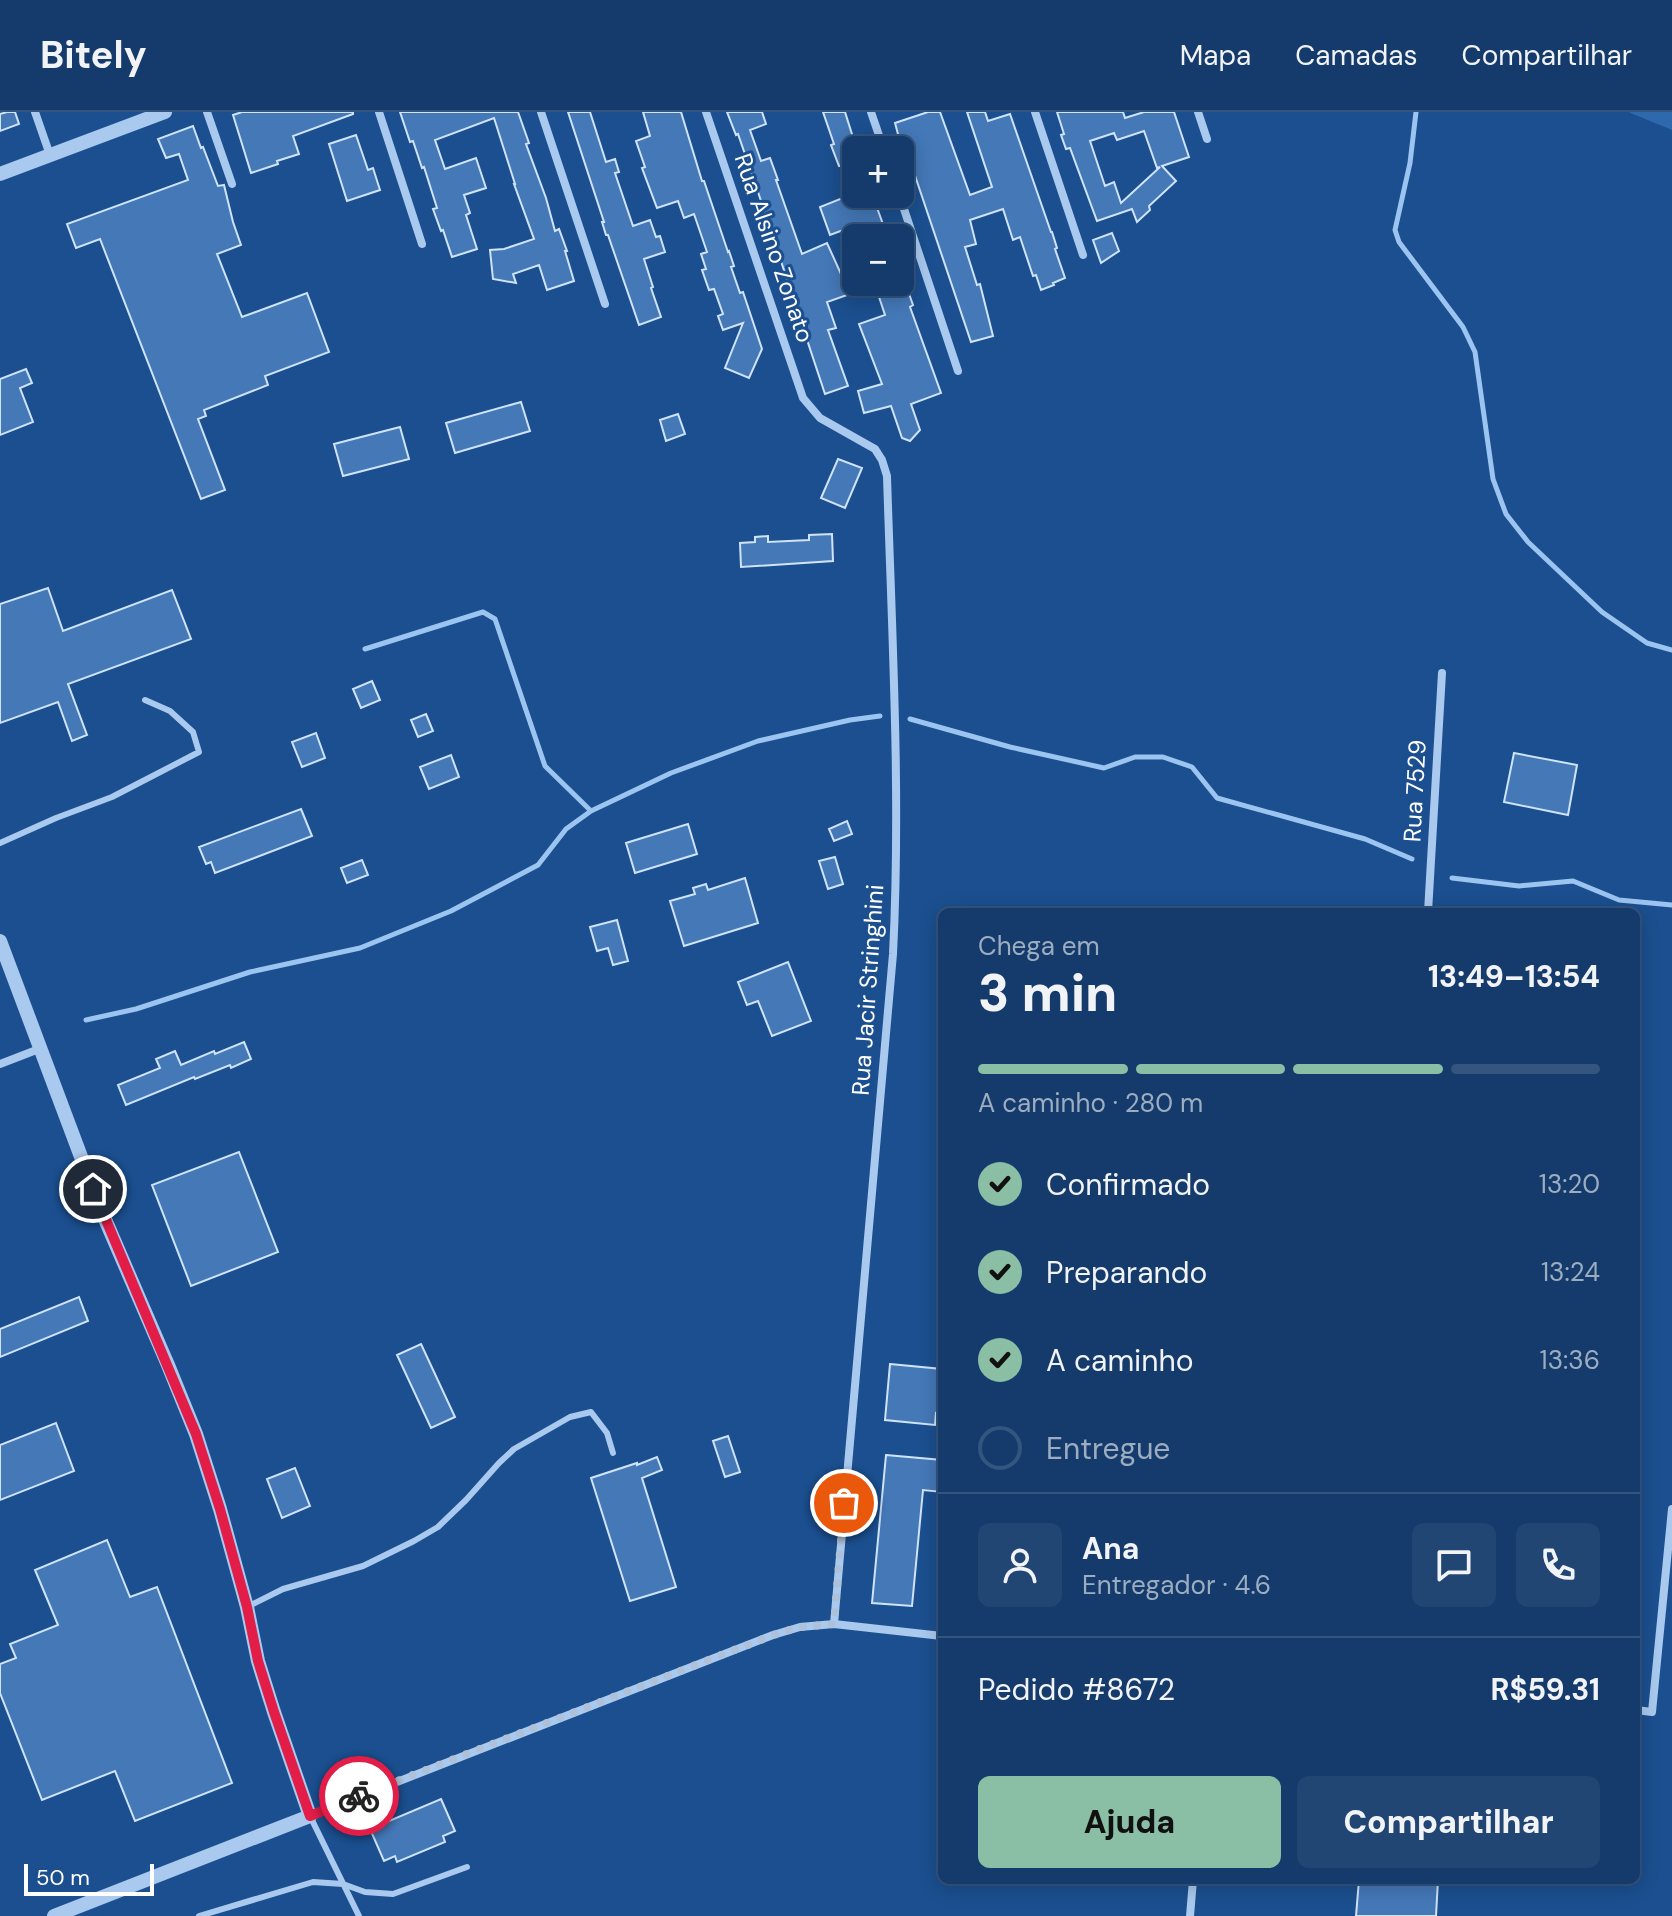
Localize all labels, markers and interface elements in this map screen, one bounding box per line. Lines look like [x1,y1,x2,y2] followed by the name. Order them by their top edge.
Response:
[40,30,147,80] text: Bitely
[1180,37,1251,74] text: Mapa
[1295,37,1418,74] text: Camadas
[1462,37,1632,74] text: Compartilhar
[842,136,914,296] map controls
[842,136,914,208] button: +
[728,149,821,346] street label: Rua Alsino Zonato
[842,224,914,296] button: −
[1396,739,1433,843] street label: Rua 7529
[845,883,890,1097] street label: Rua Jacir Stringhini
[978,929,1100,963] text: Chega em
[1428,957,1600,996] text: 13:49–13:54
[978,959,1117,1027] text: 3 min
[978,1086,1203,1120] text: A caminho · 280 m
[59,1155,127,1223] pin
[978,1162,1022,1206] icon: check
[1046,1165,1210,1204] text: Confirmado
[71,1167,115,1211] icon: home
[1539,1167,1600,1201] text: 13:20
[978,1250,1022,1294] icon: check
[1046,1253,1207,1292] text: Preparando
[1541,1255,1600,1289] text: 13:24
[978,1338,1022,1382] icon: check
[1046,1341,1194,1380] text: A caminho
[1540,1343,1600,1377] text: 13:36
[1046,1429,1170,1468] text: Entregue
[810,1469,878,1537] pin
[822,1481,866,1525] icon: bag
[978,1523,1062,1607] button: person
[1412,1523,1496,1607] button: chat
[1516,1523,1600,1607] button: phone
[1082,1529,1139,1568] text: Ana
[1082,1568,1271,1602] text: Entregador · 4.6
[978,1670,1175,1709] text: Pedido #8672
[1490,1670,1600,1709] text: R$59.31
[319,1756,399,1836] courier
[337,1774,381,1818] icon: bike
[978,1776,1281,1868] button: Ajuda
[1297,1776,1600,1868] button: Compartilhar
[24,1860,154,1896] scale bar
[36,1863,90,1892] text: 50 m

